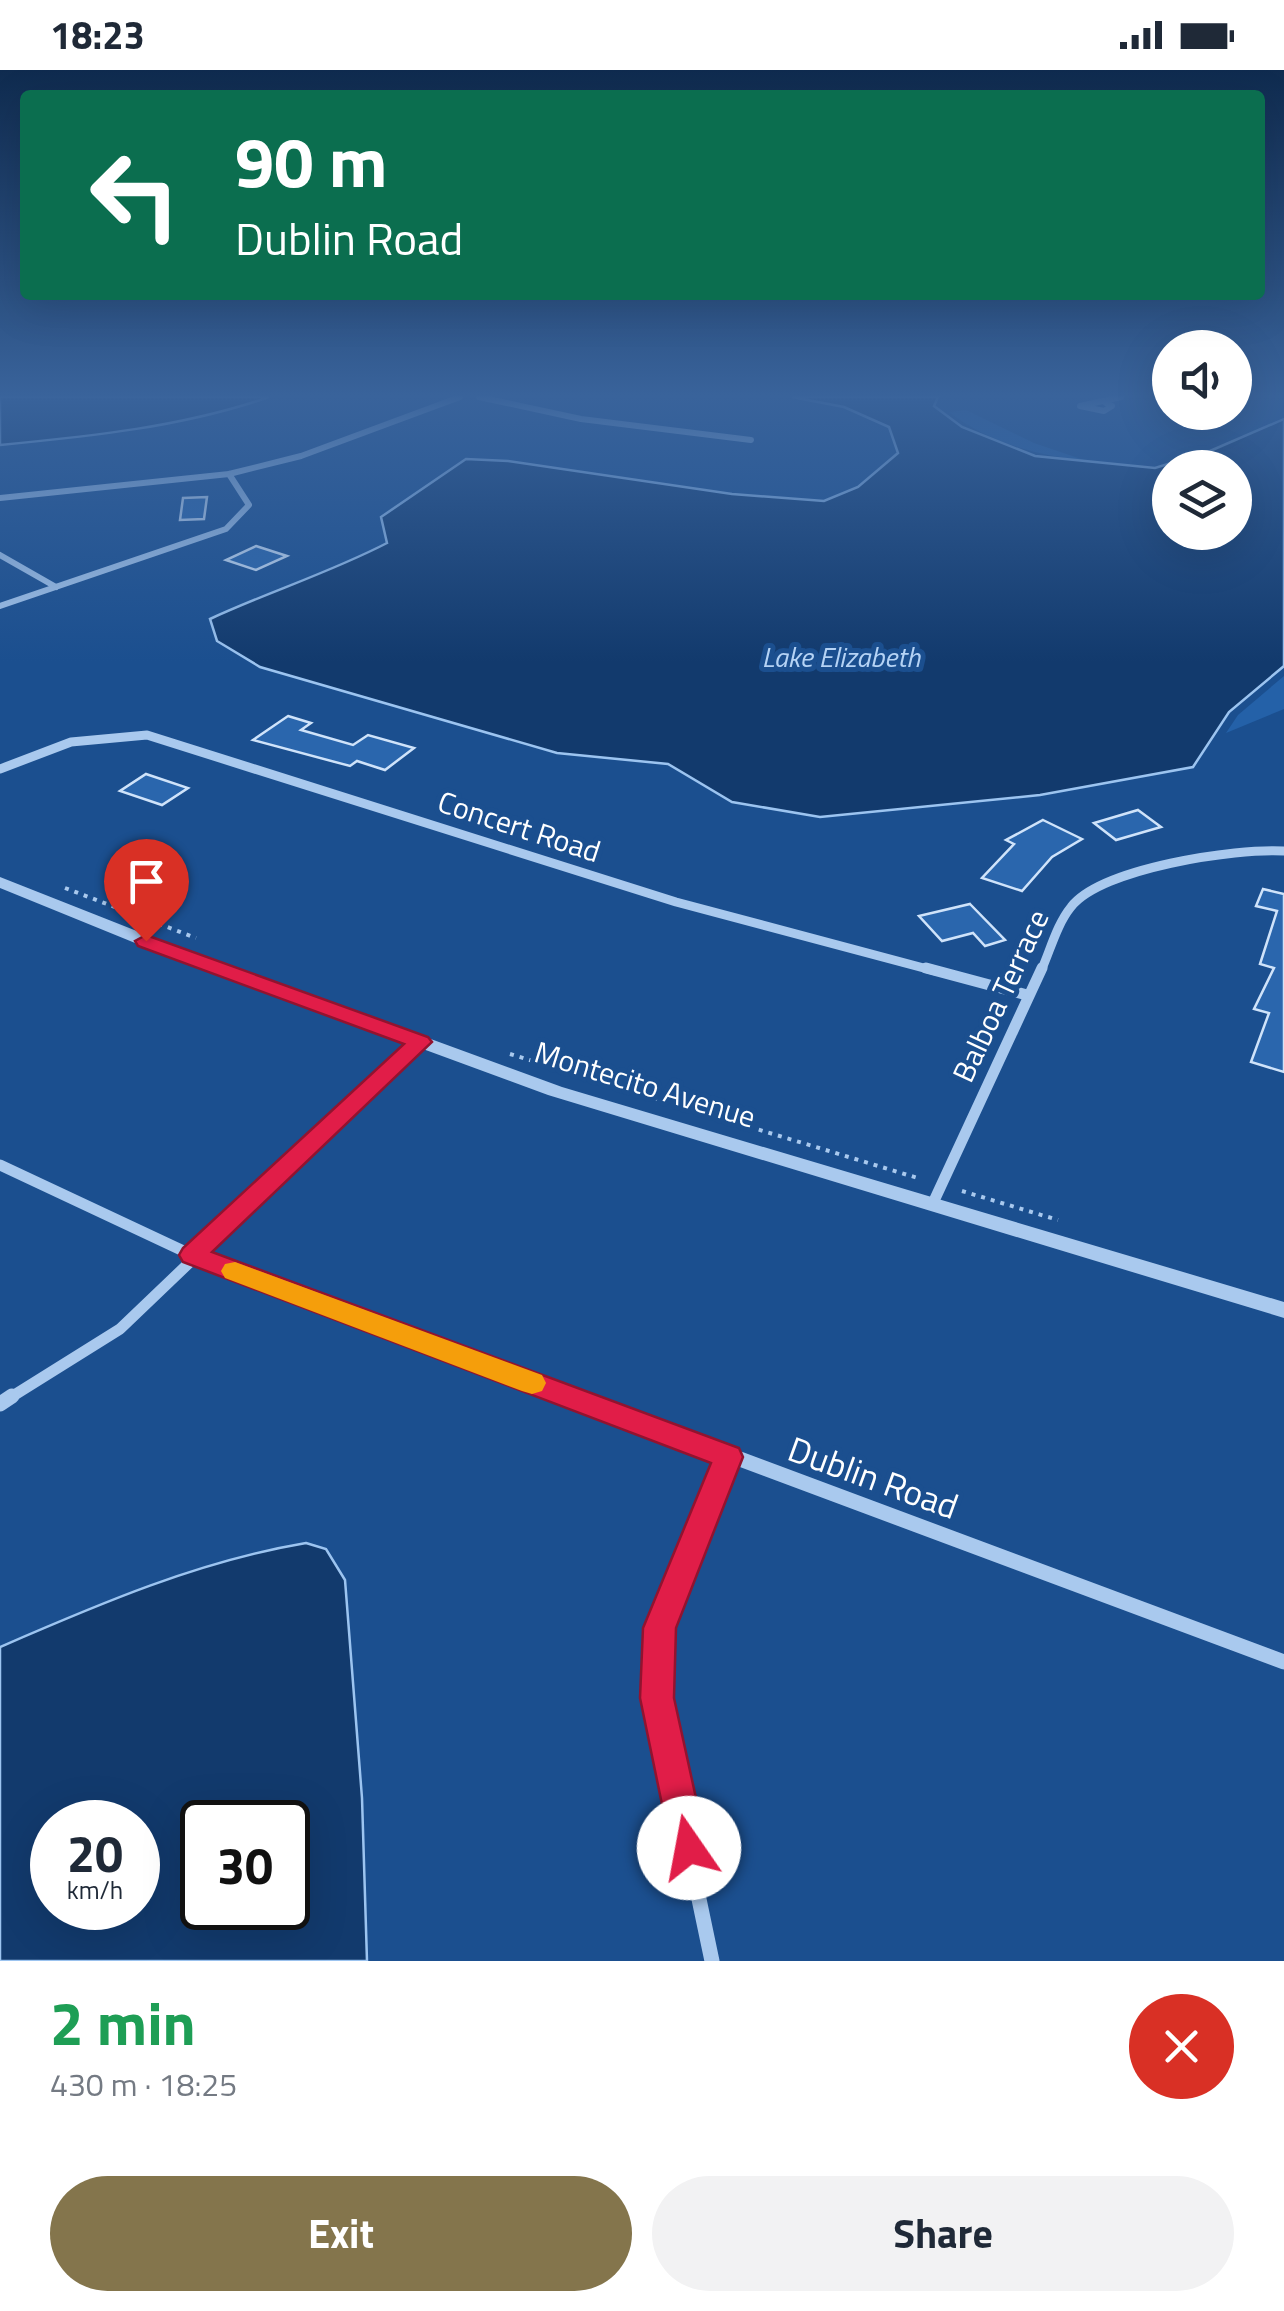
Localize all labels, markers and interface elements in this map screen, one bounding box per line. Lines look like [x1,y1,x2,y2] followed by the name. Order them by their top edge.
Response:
[50,6,145,64] text: 18:23
[235,108,388,214] text: 90 m
[70,130,200,260] icon: left
[235,204,463,272] text: Dublin Road
[1152,330,1252,550] map controls
[1152,330,1252,430] button: sound
[1152,450,1252,550] button: layers
[762,635,921,678] water label: Lake Elizabeth
[432,778,607,874] street label: Concert Road
[104,839,189,942] pin
[119,854,174,909] icon: arrive
[940,902,1060,1089] street label: Balboa Terrace
[529,1029,762,1140] street label: Montecito Avenue
[781,1421,966,1533] street label: Dublin Road
[637,1796,741,1900] position arrow
[180,1800,310,1930] speed limit sign: 30
[67,1815,123,1891] text: 20
[67,1871,123,1909] text: km/h
[50,1977,196,2068] text: 2 min
[1129,1994,1234,2099] button: close
[50,2060,237,2108] text: 430 m · 18:25
[50,2176,632,2291] button: Exit
[652,2176,1234,2291] button: Share

